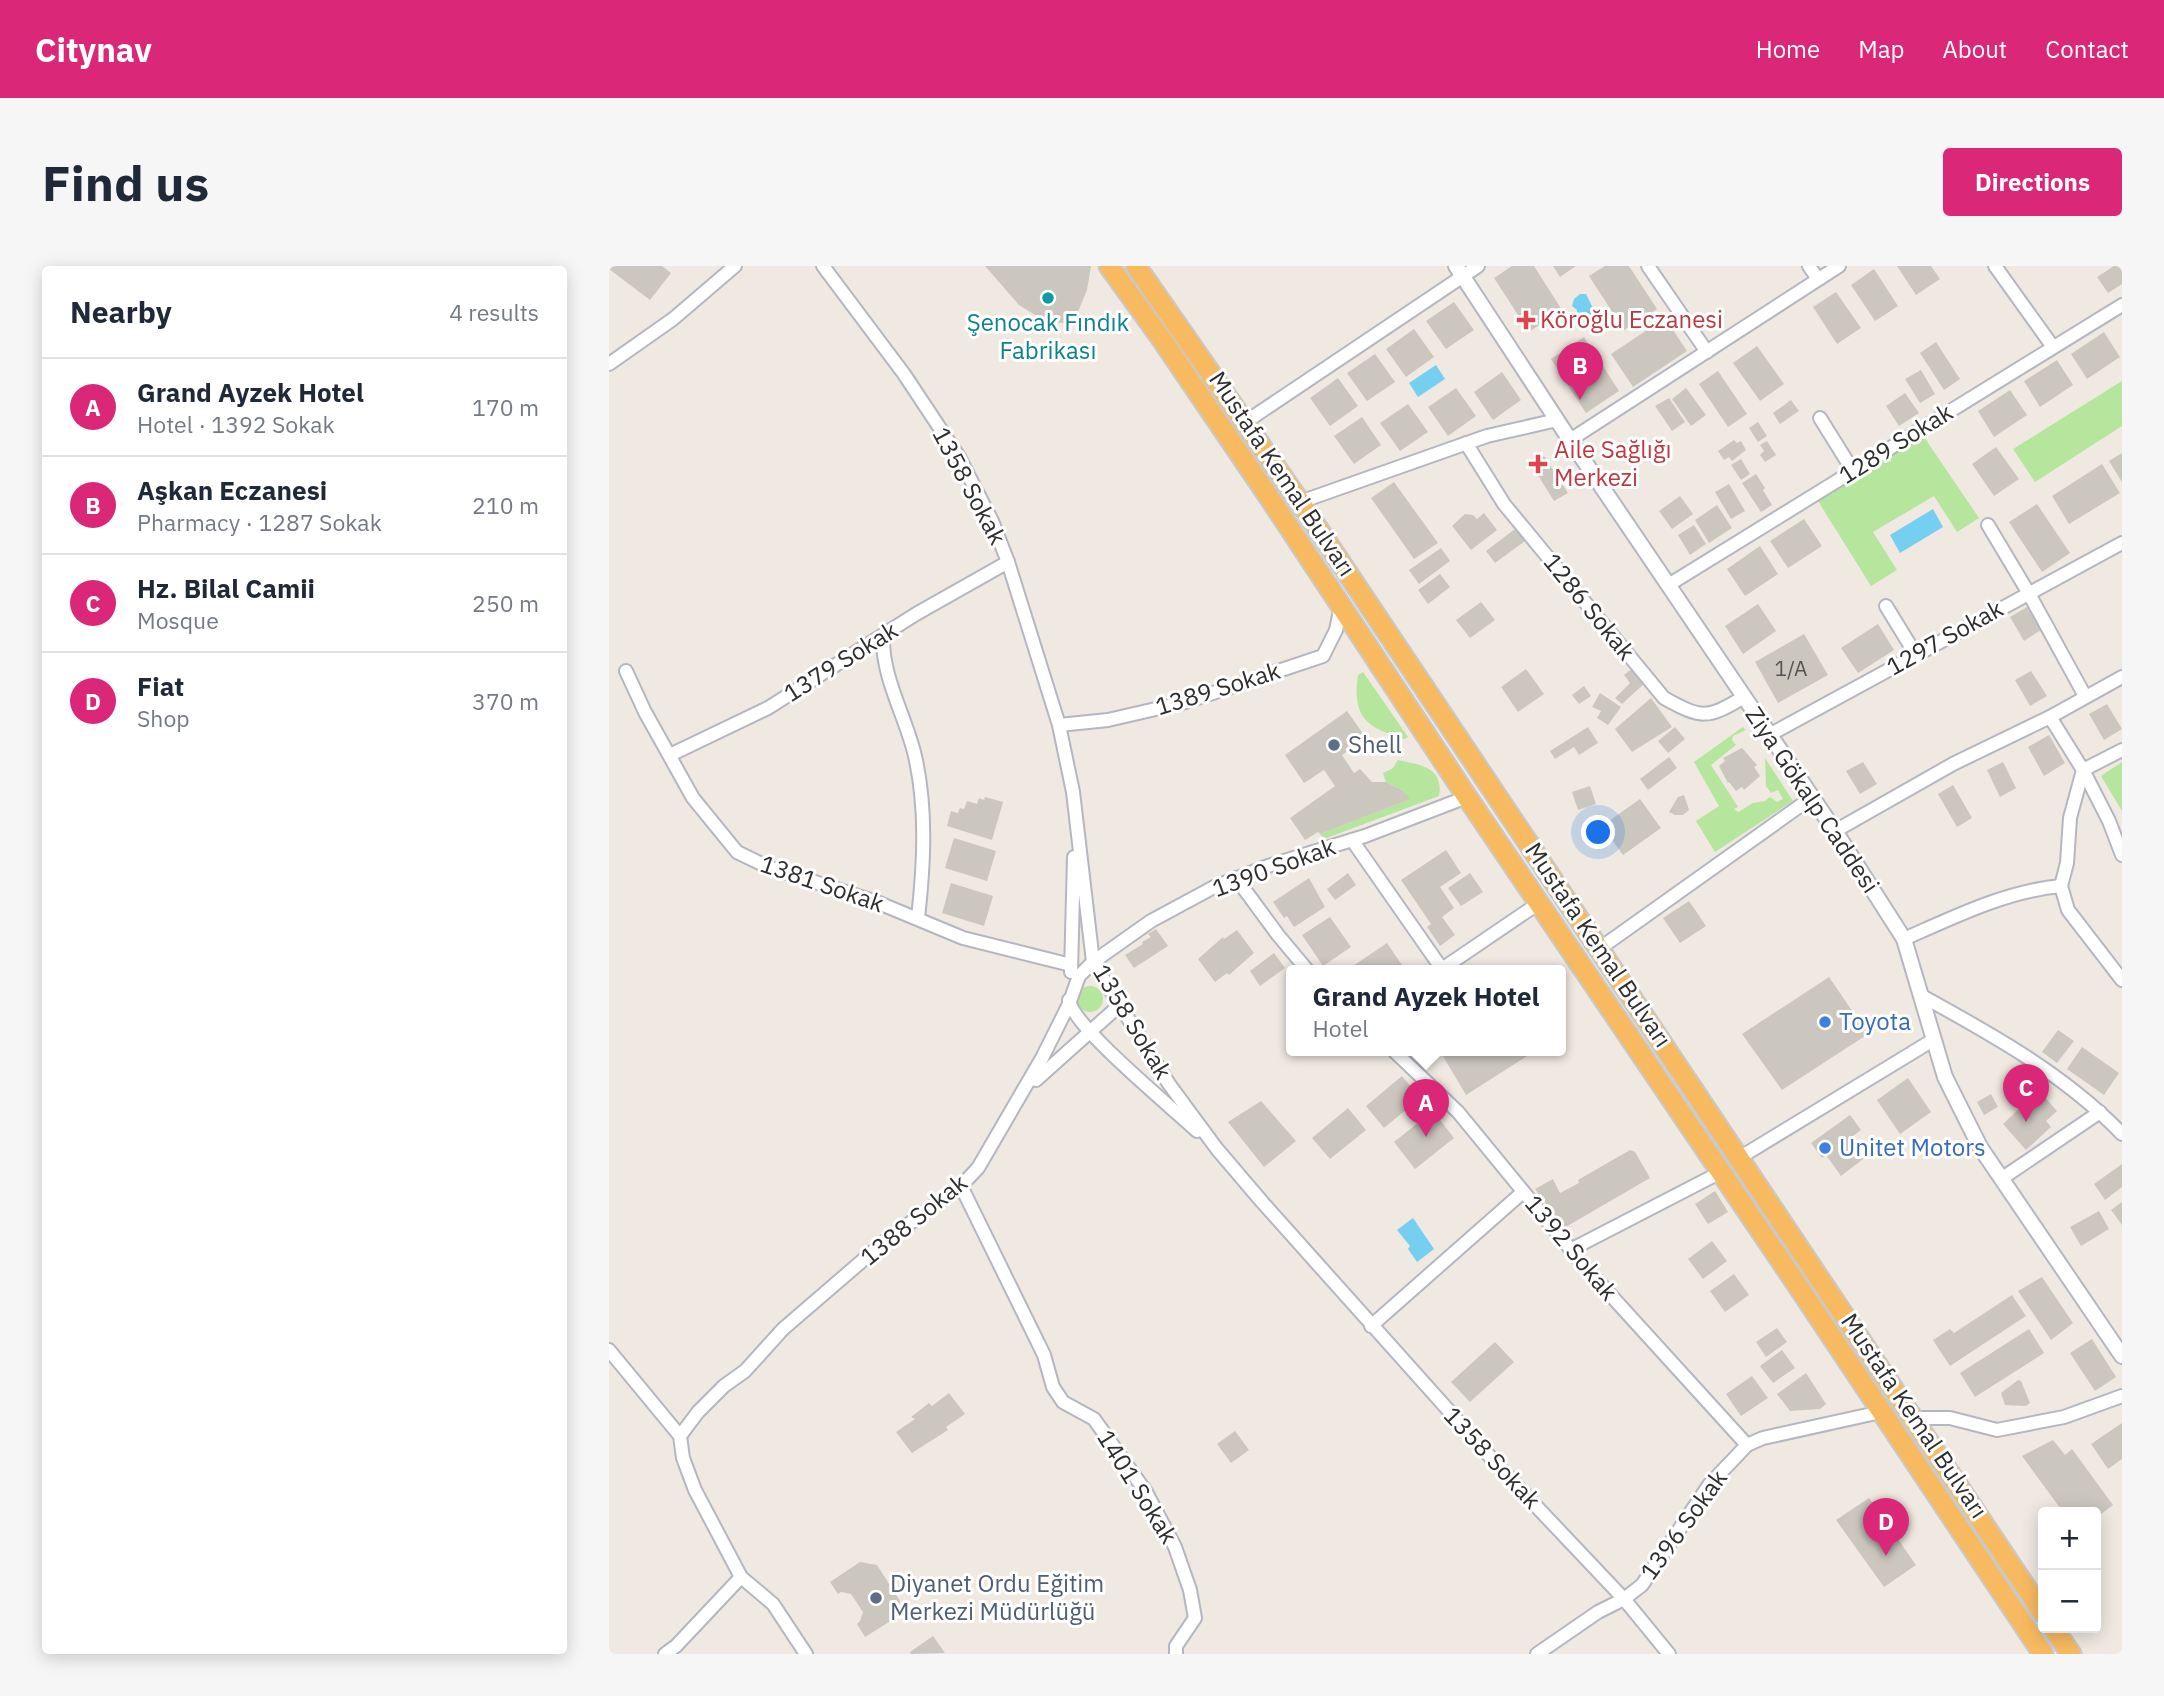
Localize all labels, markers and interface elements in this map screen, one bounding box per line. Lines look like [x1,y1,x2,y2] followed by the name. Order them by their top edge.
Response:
[35,28,152,71] text: Citynav
[1756,33,1820,65] text: Home
[1858,33,1904,65] text: Map
[1942,33,2007,65] text: About
[2045,33,2129,65] text: Contact
[1943,148,2122,216] button: Directions
[42,151,209,214] text: Find us
[1040,290,1056,306] marker: Şenocak Fındık Fabrikası
[70,292,172,331] text: Nearby
[449,297,539,327] text: 4 results
[1540,303,1723,335] place label: Köroğlu Eczanesi
[967,306,1130,366] place label: Şenocak Fındık Fabrikası
[1518,312,1534,328] marker: Köroğlu Eczanesi
[1557,342,1603,400] pin: B
[1202,365,1363,582] street label: Mustafa Kemal Bulvarı
[137,375,364,409] text: Grand Ayzek Hotel
[85,392,101,422] text: A
[472,392,539,422] text: 170 m
[1832,395,1959,491] street label: 1289 Sokak
[137,409,335,439] text: Hotel · 1392 Sokak
[926,421,1014,550] street label: 1358 Sokak
[1554,433,1672,493] place label: Aile Sağlığı Merkezi
[1528,454,1548,474] marker: Aile Sağlığı Merkezi
[137,473,327,507] text: Aşkan Eczanesi
[85,490,101,520] text: B
[472,490,539,520] text: 210 m
[137,507,382,537] text: Pharmacy · 1287 Sokak
[1537,546,1643,667] street label: 1286 Sokak
[137,571,315,605] text: Hz. Bilal Camii
[86,588,100,618] text: C
[472,588,539,618] text: 250 m
[1881,592,2009,682] street label: 1297 Sokak
[137,605,219,635] text: Mosque
[777,613,904,709] street label: 1379 Sokak
[1152,654,1284,722] street label: 1389 Sokak
[1774,654,1808,682] house number: 1/A
[137,669,184,703] text: Fiat
[85,686,101,716] text: D
[472,686,539,716] text: 370 m
[1739,700,1887,899] street label: Ziya Gökalp Caddesi
[137,703,190,733] text: Shop
[1348,728,1402,760] place label: Shell
[1326,737,1342,753] marker: Shell
[1581,815,1615,849] your location
[1208,830,1340,904] street label: 1390 Sokak
[1518,836,1679,1053] street label: Mustafa Kemal Bulvarı
[756,847,889,919] street label: 1381 Sokak
[1086,958,1180,1085] street label: 1358 Sokak
[1286,965,1566,1056] popup
[1313,979,1539,1013] text: Grand Ayzek Hotel
[1839,1005,1911,1037] place label: Toyota
[1313,1013,1369,1043] text: Hotel
[1817,1014,1833,1030] marker: Toyota
[2003,1064,2049,1122] pin: C
[1403,1079,1449,1137] pin: A
[1839,1131,1986,1163] place label: Unitet Motors
[1817,1140,1833,1156] marker: Unitet Motors
[853,1166,974,1272] street label: 1388 Sokak
[1518,1188,1626,1307] street label: 1392 Sokak
[1834,1307,1995,1524] street label: Mustafa Kemal Bulvarı
[1437,1399,1549,1516] street label: 1358 Sokak
[1090,1423,1186,1550] street label: 1401 Sokak
[1632,1463,1734,1586] street label: 1396 Sokak
[1863,1498,1909,1556] pin: D
[2038,1507,2101,1633] map controls
[2038,1507,2101,1570] button: +
[890,1567,1104,1627] place label: Diyanet Ordu Eğitim Merkezi Müdürlüğü
[2038,1570,2101,1633] button: −
[868,1590,884,1606] marker: Diyanet Ordu Eğitim Merkezi Müdürlüğü

